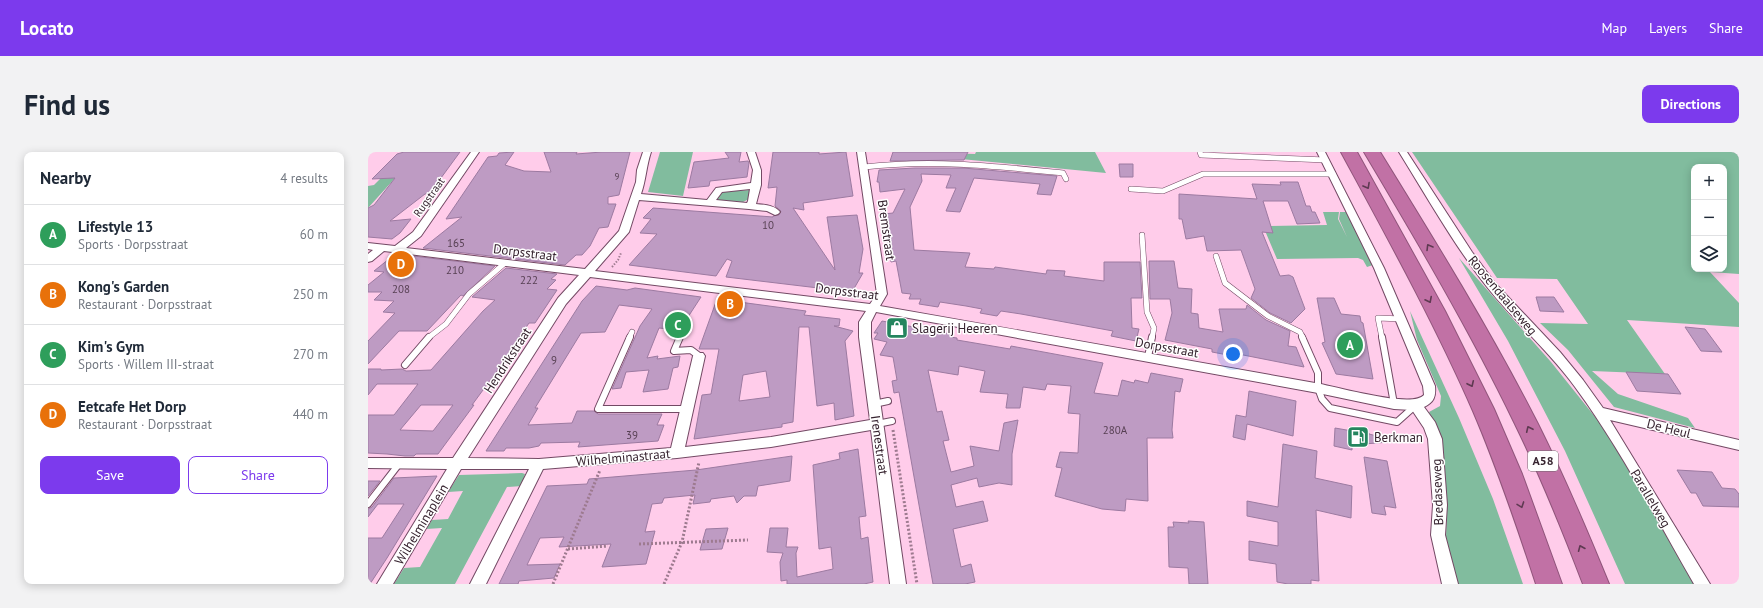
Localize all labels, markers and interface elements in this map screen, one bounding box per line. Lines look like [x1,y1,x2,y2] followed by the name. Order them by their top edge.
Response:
[20,16,74,40] text: Locato
[1601,19,1627,37] text: Map
[1649,19,1687,37] text: Layers
[1709,19,1743,37] text: Share
[1642,85,1739,123] button: Directions
[24,86,110,123] text: Find us
[1691,164,1727,272] map controls
[1691,164,1727,200] button: +
[40,167,91,189] text: Nearby
[280,170,328,187] text: 4 results
[615,171,620,182] house number: 9
[410,174,448,219] street label: Rugstraat
[1363,182,1370,189] one-way arrow
[874,199,899,262] street label: Bremstraat
[1691,200,1727,236] button: −
[78,217,153,236] text: Lifestyle 13
[762,218,774,232] house number: 10
[49,226,57,243] text: A
[300,226,328,243] text: 60 m
[78,236,188,253] text: Sports · Dorpsstraat
[447,236,465,250] house number: 165
[1691,236,1727,272] button: layers
[492,240,558,265] street label: Dorpsstraat
[1427,244,1434,251] one-way arrow
[388,249,414,279] pin: D
[1464,252,1541,339] street label: Roosendaalseweg
[446,263,464,277] house number: 210
[520,273,538,287] house number: 222
[78,277,169,296] text: Kong's Garden
[814,279,880,304] street label: Dorpsstraat
[392,282,410,296] house number: 208
[49,286,57,303] text: B
[293,286,328,303] text: 250 m
[717,289,743,319] pin: B
[78,296,212,313] text: Restaurant · Dorpsstraat
[1425,296,1432,304] one-way arrow
[665,310,691,340] pin: C
[884,315,910,341] shop icon: Slagerij Heeren
[912,320,998,337] place label: Slagerij Heeren
[480,324,535,396] street label: Hendrikstraat
[1337,330,1363,360] pin: A
[1134,334,1200,362] street label: Dorpsstraat
[78,337,144,356] text: Kim's Gym
[1223,344,1243,364] your location
[49,346,57,363] text: C
[293,346,328,363] text: 270 m
[551,353,557,367] house number: 9
[78,356,214,373] text: Sports · Willem III-straat
[1466,380,1474,388] one-way arrow
[78,397,186,416] text: Eetcafe Het Dorp
[49,406,57,423] text: D
[293,406,328,423] text: 440 m
[867,414,892,477] street label: Irenestraat
[1645,415,1693,442] street label: De Heul
[78,416,212,433] text: Restaurant · Dorpsstraat
[1103,423,1128,437] house number: 280A
[1345,424,1371,450] fuel station icon: Berkman
[1525,426,1533,433] one-way arrow
[626,428,638,442] house number: 39
[1374,429,1423,446] place label: Berkman
[575,445,672,470] street label: Wilhelminastraat
[1528,451,1558,471] road number: A58
[40,456,180,494] button: Save
[188,456,328,494] button: Share
[1428,458,1447,526] street label: Bredaseweg
[1627,466,1675,530] street label: Parallelweg
[391,481,452,568] street label: Wilhelminaplein
[1516,501,1524,508] one-way arrow
[1578,545,1586,552] one-way arrow

